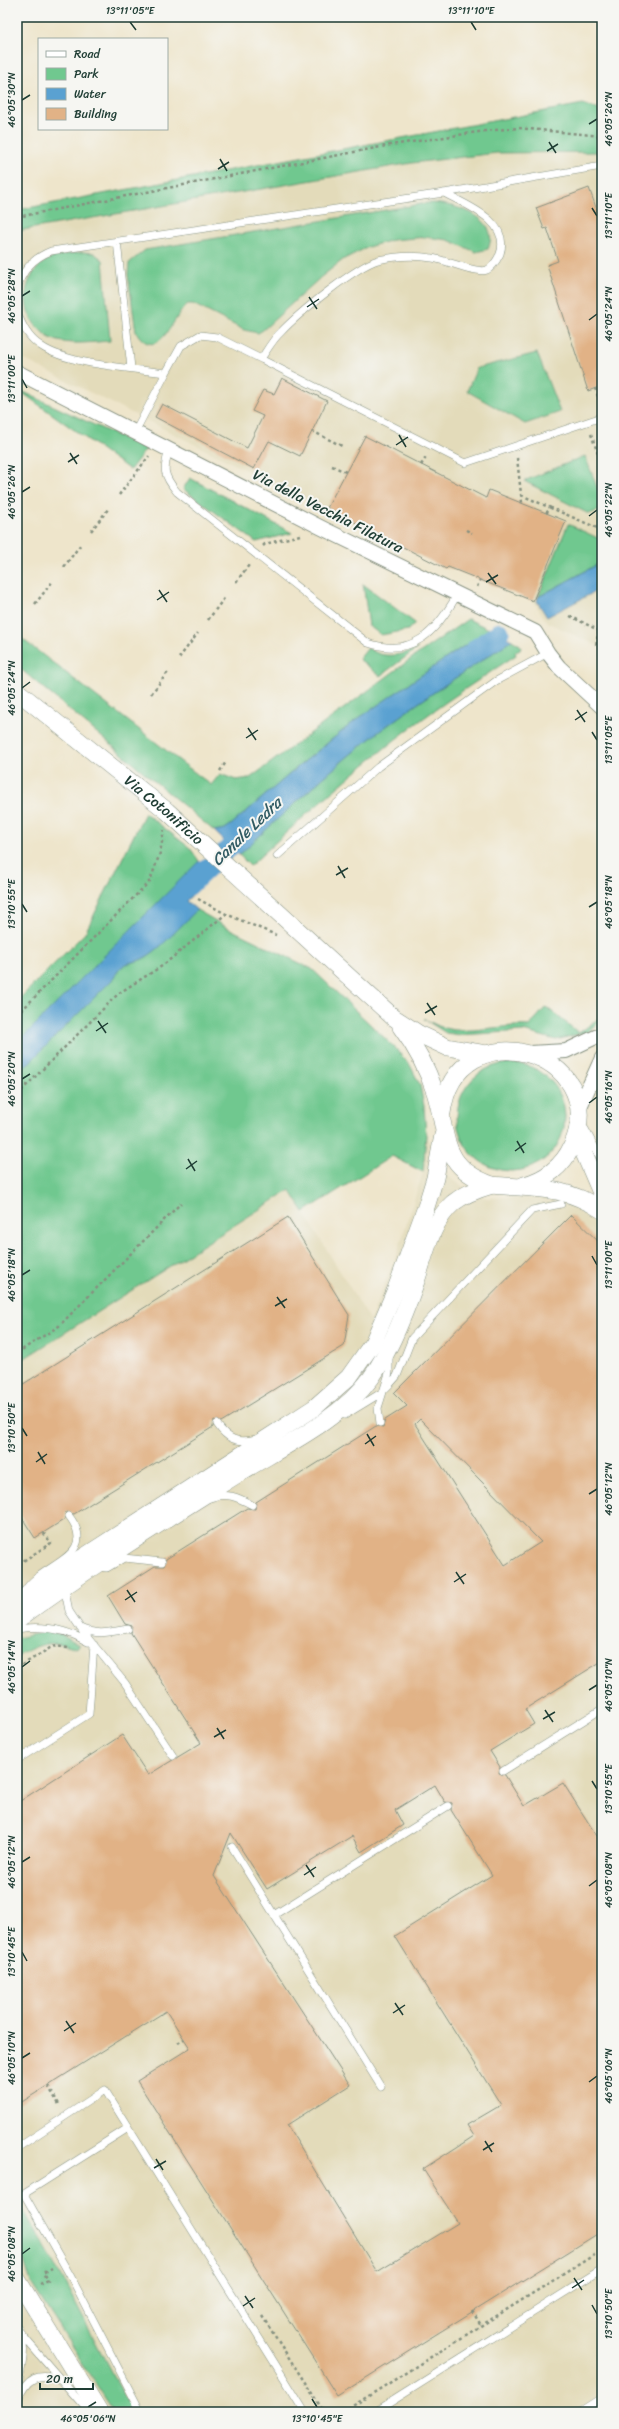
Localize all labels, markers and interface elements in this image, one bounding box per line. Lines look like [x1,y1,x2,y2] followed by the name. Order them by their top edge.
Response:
[106,2,156,20] text: 13°11'05"E
[448,2,496,20] text: 13°11'10"E
[38,38,168,130] legend
[74,43,101,65] text: Road
[74,63,99,85] text: Park
[3,72,21,128] text: 46°05'30"N
[74,83,107,105] text: Water
[600,91,618,146] text: 46°05'26"N
[74,103,117,125] text: Building
[600,191,618,239] text: 13°11'10"E
[3,268,21,324] text: 46°05'28"N
[600,286,618,342] text: 46°05'24"N
[3,353,21,403] text: 13°11'00"E
[248,462,408,560] street label: Via della Vecchia Filatura
[3,464,21,519] text: 46°05'26"N
[600,482,618,537] text: 46°05'22"N
[3,660,21,716] text: 46°05'24"N
[600,714,618,764] text: 13°11'05"E
[118,768,210,852] street label: Via Cotonificio
[204,788,290,873] water label: Canale Ledra
[600,875,618,929] text: 46°05'18"N
[3,877,21,929] text: 13°10'55"E
[3,1051,21,1107] text: 46°05'20"N
[600,1070,618,1124] text: 46°05'16"N
[600,1239,618,1289] text: 13°11'00"E
[3,1248,21,1302] text: 46°05'18"N
[3,1401,21,1453] text: 13°10'50"E
[600,1462,618,1516] text: 46°05'12"N
[3,1640,21,1694] text: 46°05'14"N
[600,1658,618,1712] text: 46°05'10"N
[600,1762,618,1814] text: 13°10'55"E
[3,1835,21,1889] text: 46°05'12"N
[600,1852,618,1908] text: 46°05'08"N
[3,1925,21,1977] text: 13°10'45"E
[3,2031,21,2085] text: 46°05'10"N
[600,2048,618,2104] text: 46°05'06"N
[3,2226,21,2282] text: 46°05'08"N
[600,2287,618,2339] text: 13°10'50"E
[40,2365,93,2391] scale bar
[46,2368,73,2390] text: 20 m
[60,2410,116,2428] text: 46°05'06"N
[292,2410,344,2428] text: 13°10'45"E

